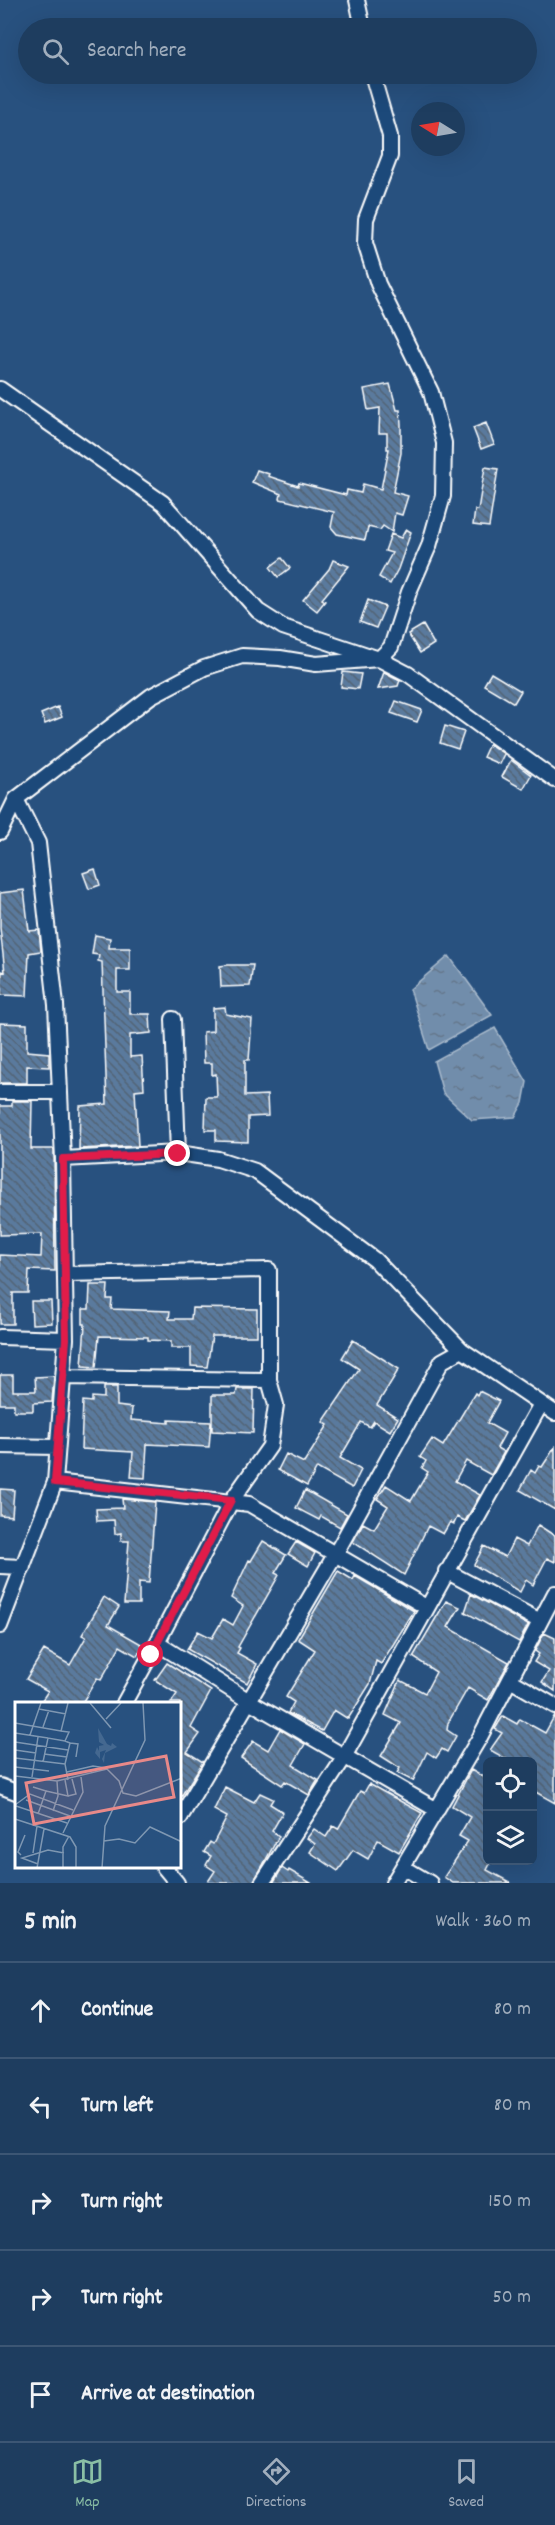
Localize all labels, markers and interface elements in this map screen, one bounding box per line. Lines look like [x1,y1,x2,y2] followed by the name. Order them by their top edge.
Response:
[18,18,537,84] search box
[39,35,72,68] icon: search
[87,36,186,67] text: Search here
[411,102,465,156] north arrow
[164,1140,190,1166] route end
[137,1641,163,1667] route start
[15,1702,182,1868] inset map
[483,1757,537,1865] map controls
[483,1757,537,1811] button: locate
[483,1811,537,1865] button: layers
[24,1904,77,1941] text: 5 min
[436,1908,531,1936] text: Walk · 360 m
[24,1994,57,2027] icon: ahead
[81,1995,153,2026] text: Continue
[494,1996,531,2024] text: 80 m
[24,2090,57,2123] icon: left
[81,2091,153,2122] text: Turn left
[494,2092,531,2120] text: 80 m
[24,2186,57,2219] icon: right
[81,2187,163,2218] text: Turn right
[488,2188,531,2216] text: 150 m
[24,2282,57,2315] icon: right
[81,2283,163,2314] text: Turn right
[493,2284,531,2312] text: 50 m
[24,2378,57,2411] icon: arrive
[81,2379,255,2410] text: Arrive at destination
[71,2455,104,2514] tab: Map
[246,2455,306,2514] tab: Directions
[448,2455,484,2514] tab: Saved

